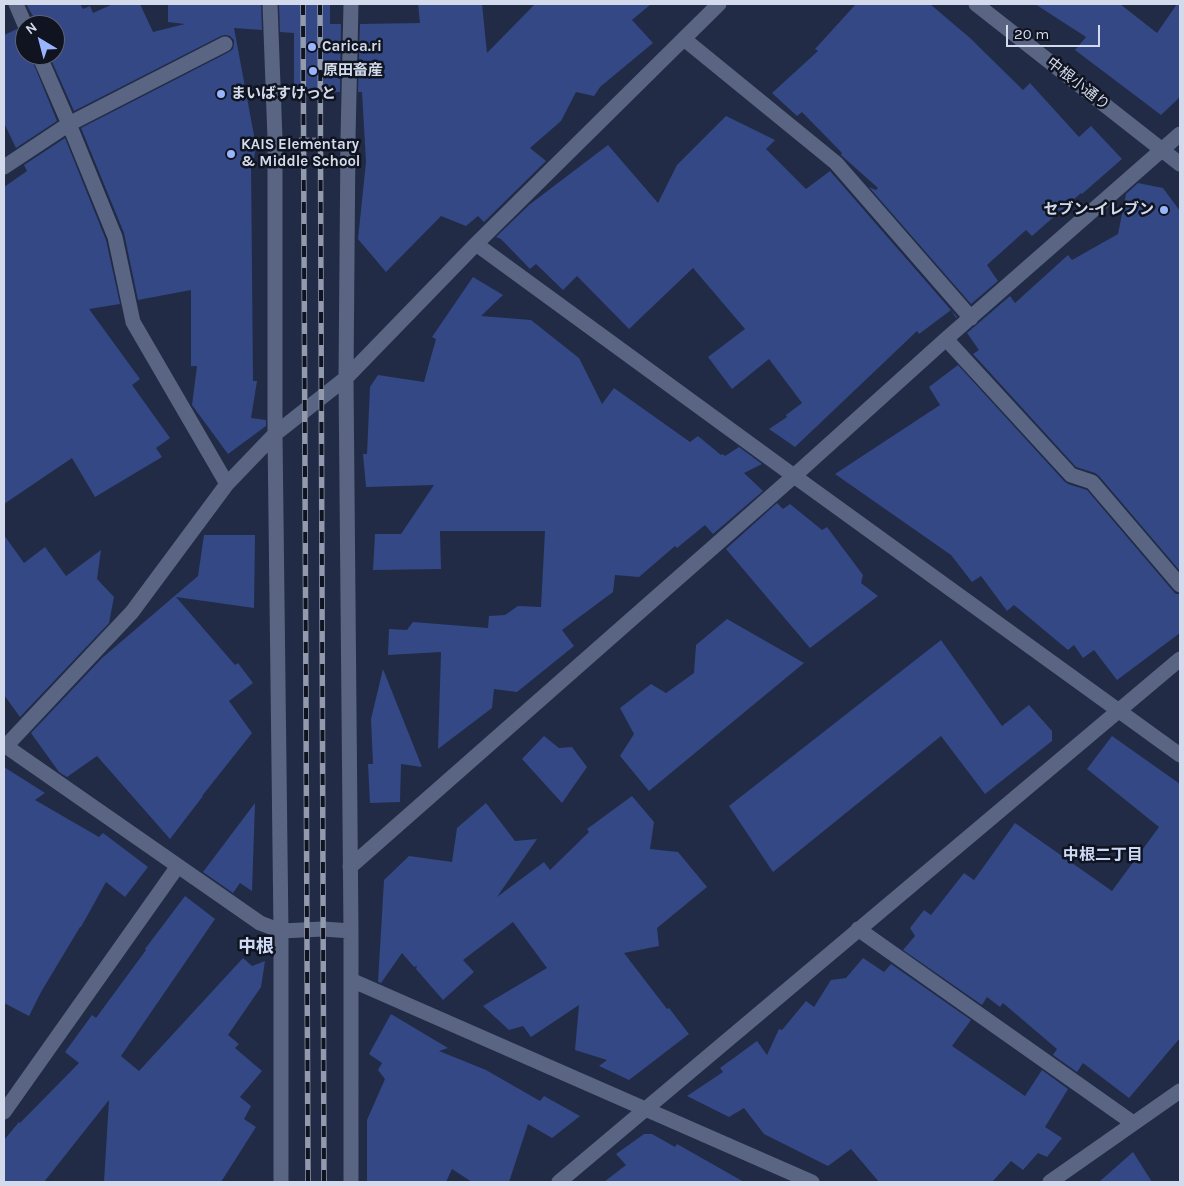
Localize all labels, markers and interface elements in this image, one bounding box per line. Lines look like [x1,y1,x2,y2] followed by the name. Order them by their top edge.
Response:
[15,15,65,65] north arrow
[1009,15,1103,47] scale bar
[22,19,40,38] text: N
[1014,25,1049,43] text: 20 m
[322,38,382,56] place label: Carica.ri
[306,41,318,53] marker: Carica.ri
[1043,54,1113,114] street label: 中根小通り
[323,62,383,80] place label: 原田畜産
[307,65,319,77] marker: 原田畜産
[231,85,336,103] place label: まいばすけっと
[215,88,227,100] marker: まいばすけっと
[241,136,360,171] place label: KAIS Elementary & Middle School
[225,148,237,160] marker: KAIS Elementary & Middle School
[1043,201,1154,219] place label: セブン-イレブン
[1158,204,1170,216] marker: セブン-イレブン
[1063,845,1143,865] district label: 中根二丁目
[238,936,274,958] district label: 中根

